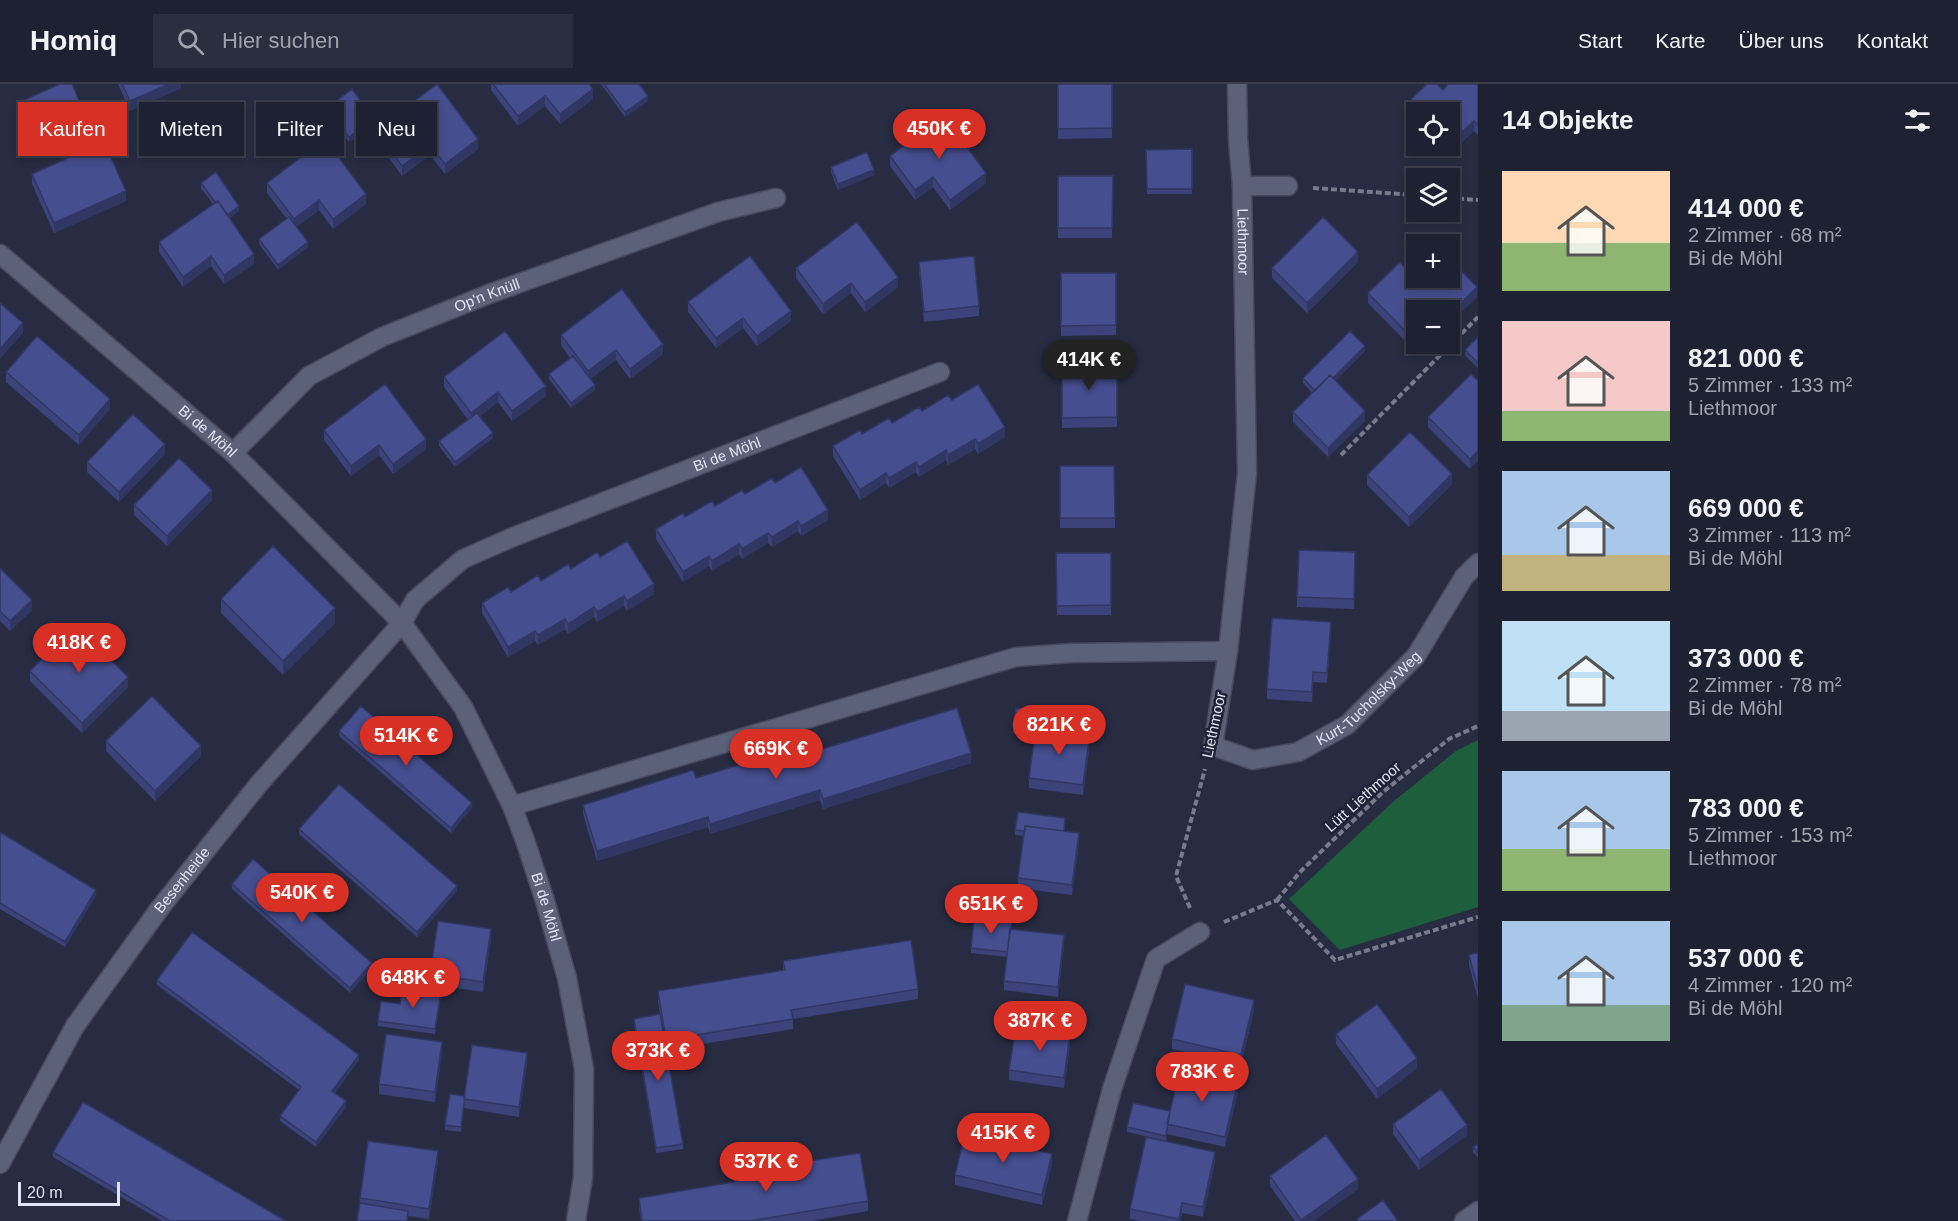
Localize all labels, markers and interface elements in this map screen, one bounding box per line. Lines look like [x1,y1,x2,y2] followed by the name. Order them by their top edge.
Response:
[153,14,573,68] search box
[30,25,117,56] text: Homiq
[174,25,207,58] icon: search
[222,28,340,53] text: Hier suchen
[1578,29,1622,52] text: Start
[1655,29,1706,52] text: Karte
[1739,29,1824,52] text: Über uns
[1857,29,1928,52] text: Kontakt
[18,102,127,156] chip: Kaufen
[139,102,244,156] chip: Mieten
[256,102,344,156] chip: Filter
[356,102,437,156] chip: Neu
[1406,102,1460,354] map controls
[1406,102,1460,156] button: locate
[1901,104,1934,137] icon: filters
[1502,105,1634,135] text: 14 Objekte
[890,109,988,160] pin: 450K €
[907,117,971,139] text: 450K €
[1406,168,1460,222] button: layers
[1688,193,1804,223] text: 414 000 €
[1550,195,1622,267] icon: home
[1234,208,1253,275] street label: Liethmoor
[1688,224,1841,246] text: 2 Zimmer · 68 m²
[1406,234,1460,288] button: +
[1688,247,1783,269] text: Bi de Möhl
[452,275,522,315] street label: Op'n Knüll
[1406,300,1460,354] button: −
[1040,340,1138,391] pin: 414K €
[1688,343,1804,373] text: 821 000 €
[1550,345,1622,417] icon: home
[1057,348,1121,370] text: 414K €
[1688,374,1852,396] text: 5 Zimmer · 133 m²
[1688,397,1777,419] text: Liethmoor
[175,401,241,460] street label: Bi de Möhl
[691,433,763,475] street label: Bi de Möhl
[1688,493,1804,523] text: 669 000 €
[1550,495,1622,567] icon: home
[1688,524,1851,546] text: 3 Zimmer · 113 m²
[1688,547,1783,569] text: Bi de Möhl
[30,623,128,674] pin: 418K €
[47,631,111,653] text: 418K €
[1688,643,1804,673] text: 373 000 €
[1550,645,1622,717] icon: home
[1313,647,1424,748] street label: Kurt-Tucholsky-Weg
[1688,674,1841,696] text: 2 Zimmer · 78 m²
[1198,691,1229,759] street label: Liethmoor
[1688,697,1783,719] text: Bi de Möhl
[1010,705,1108,756] pin: 821K €
[1027,713,1091,735] text: 821K €
[357,716,455,767] pin: 514K €
[374,724,438,746] text: 514K €
[727,729,825,780] pin: 669K €
[744,737,808,759] text: 669K €
[1321,758,1404,835] street label: Lütt Liethmoor
[1688,793,1804,823] text: 783 000 €
[1550,795,1622,867] icon: home
[1688,824,1852,846] text: 5 Zimmer · 153 m²
[150,844,213,916] street label: Besenheide
[1688,847,1777,869] text: Liethmoor
[528,870,565,943] street label: Bi de Möhl
[253,873,351,924] pin: 540K €
[270,881,334,903] text: 540K €
[942,884,1040,935] pin: 651K €
[959,892,1023,914] text: 651K €
[1688,943,1804,973] text: 537 000 €
[1550,945,1622,1017] icon: home
[364,958,462,1009] pin: 648K €
[381,966,445,988] text: 648K €
[1688,974,1852,996] text: 4 Zimmer · 120 m²
[1688,997,1783,1019] text: Bi de Möhl
[991,1001,1089,1052] pin: 387K €
[1008,1009,1072,1031] text: 387K €
[609,1031,707,1082] pin: 373K €
[626,1039,690,1061] text: 373K €
[1153,1052,1251,1103] pin: 783K €
[1170,1060,1234,1082] text: 783K €
[954,1113,1052,1164] pin: 415K €
[971,1121,1035,1143] text: 415K €
[717,1142,815,1193] pin: 537K €
[734,1150,798,1172] text: 537K €
[18,1179,120,1206] scale bar
[27,1184,63,1201] text: 20 m

